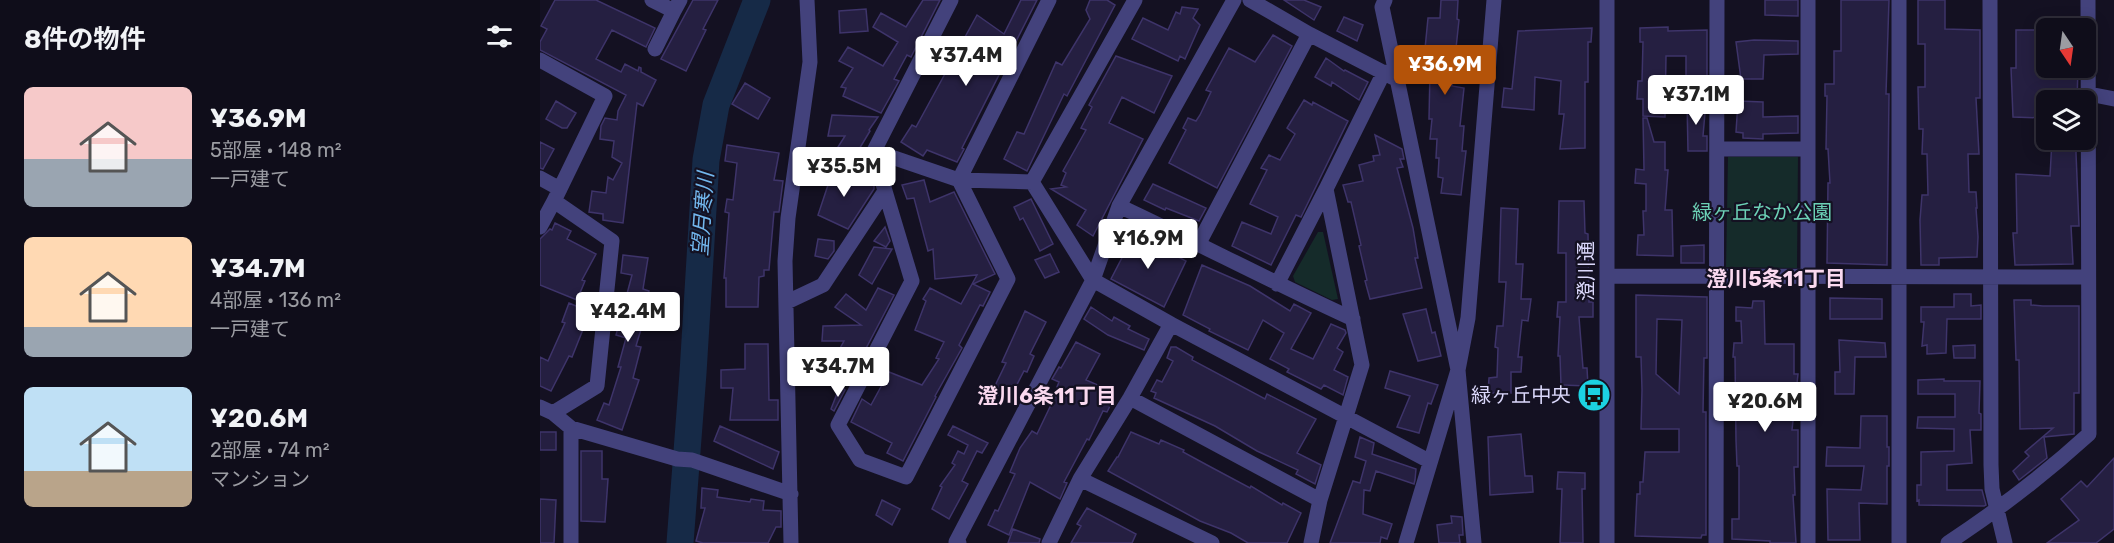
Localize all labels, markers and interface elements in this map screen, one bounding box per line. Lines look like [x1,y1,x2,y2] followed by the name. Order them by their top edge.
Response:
[2036,18,2096,78] north arrow
[2036,18,2096,150] map controls
[483,20,516,53] icon: filters
[24,24,146,55] text: 8件の物件
[917,36,1015,87] pin: ¥37.4M
[929,43,1003,67] text: ¥37.4M
[1396,45,1494,96] pin: ¥36.9M
[1408,52,1482,76] text: ¥36.9M
[1647,75,1745,126] pin: ¥37.1M
[1662,82,1730,106] text: ¥37.1M
[2036,90,2096,150] button: layers
[210,103,307,134] text: ¥36.9M
[72,111,144,183] icon: home
[210,138,341,162] text: 5部屋 · 148 m²
[795,147,893,198] pin: ¥35.5M
[807,154,881,178] text: ¥35.5M
[210,167,290,191] text: 一戸建て
[687,169,718,257] water label: 望月寒川
[1692,200,1832,224] park label: 緑ヶ丘なか公園
[1099,219,1197,270] pin: ¥16.9M
[1113,226,1184,250] text: ¥16.9M
[1574,241,1598,301] street label: 澄川通
[210,253,306,284] text: ¥34.7M
[72,261,144,333] icon: home
[1706,266,1846,291] district label: 澄川5条11丁目
[210,288,341,312] text: 4部屋 · 136 m²
[579,292,677,343] pin: ¥42.4M
[590,299,666,323] text: ¥42.4M
[210,317,290,341] text: 一戸建て
[789,347,887,398] pin: ¥34.7M
[801,354,875,378] text: ¥34.7M
[1576,377,1612,413] bus stop icon: 緑ヶ丘中央
[1716,382,1814,433] pin: ¥20.6M
[977,383,1117,408] district label: 澄川6条11丁目
[1471,383,1571,407] place label: 緑ヶ丘中央
[1727,389,1803,413] text: ¥20.6M
[210,403,308,434] text: ¥20.6M
[72,411,144,483] icon: home
[210,438,330,462] text: 2部屋 · 74 m²
[210,467,310,491] text: マンション

